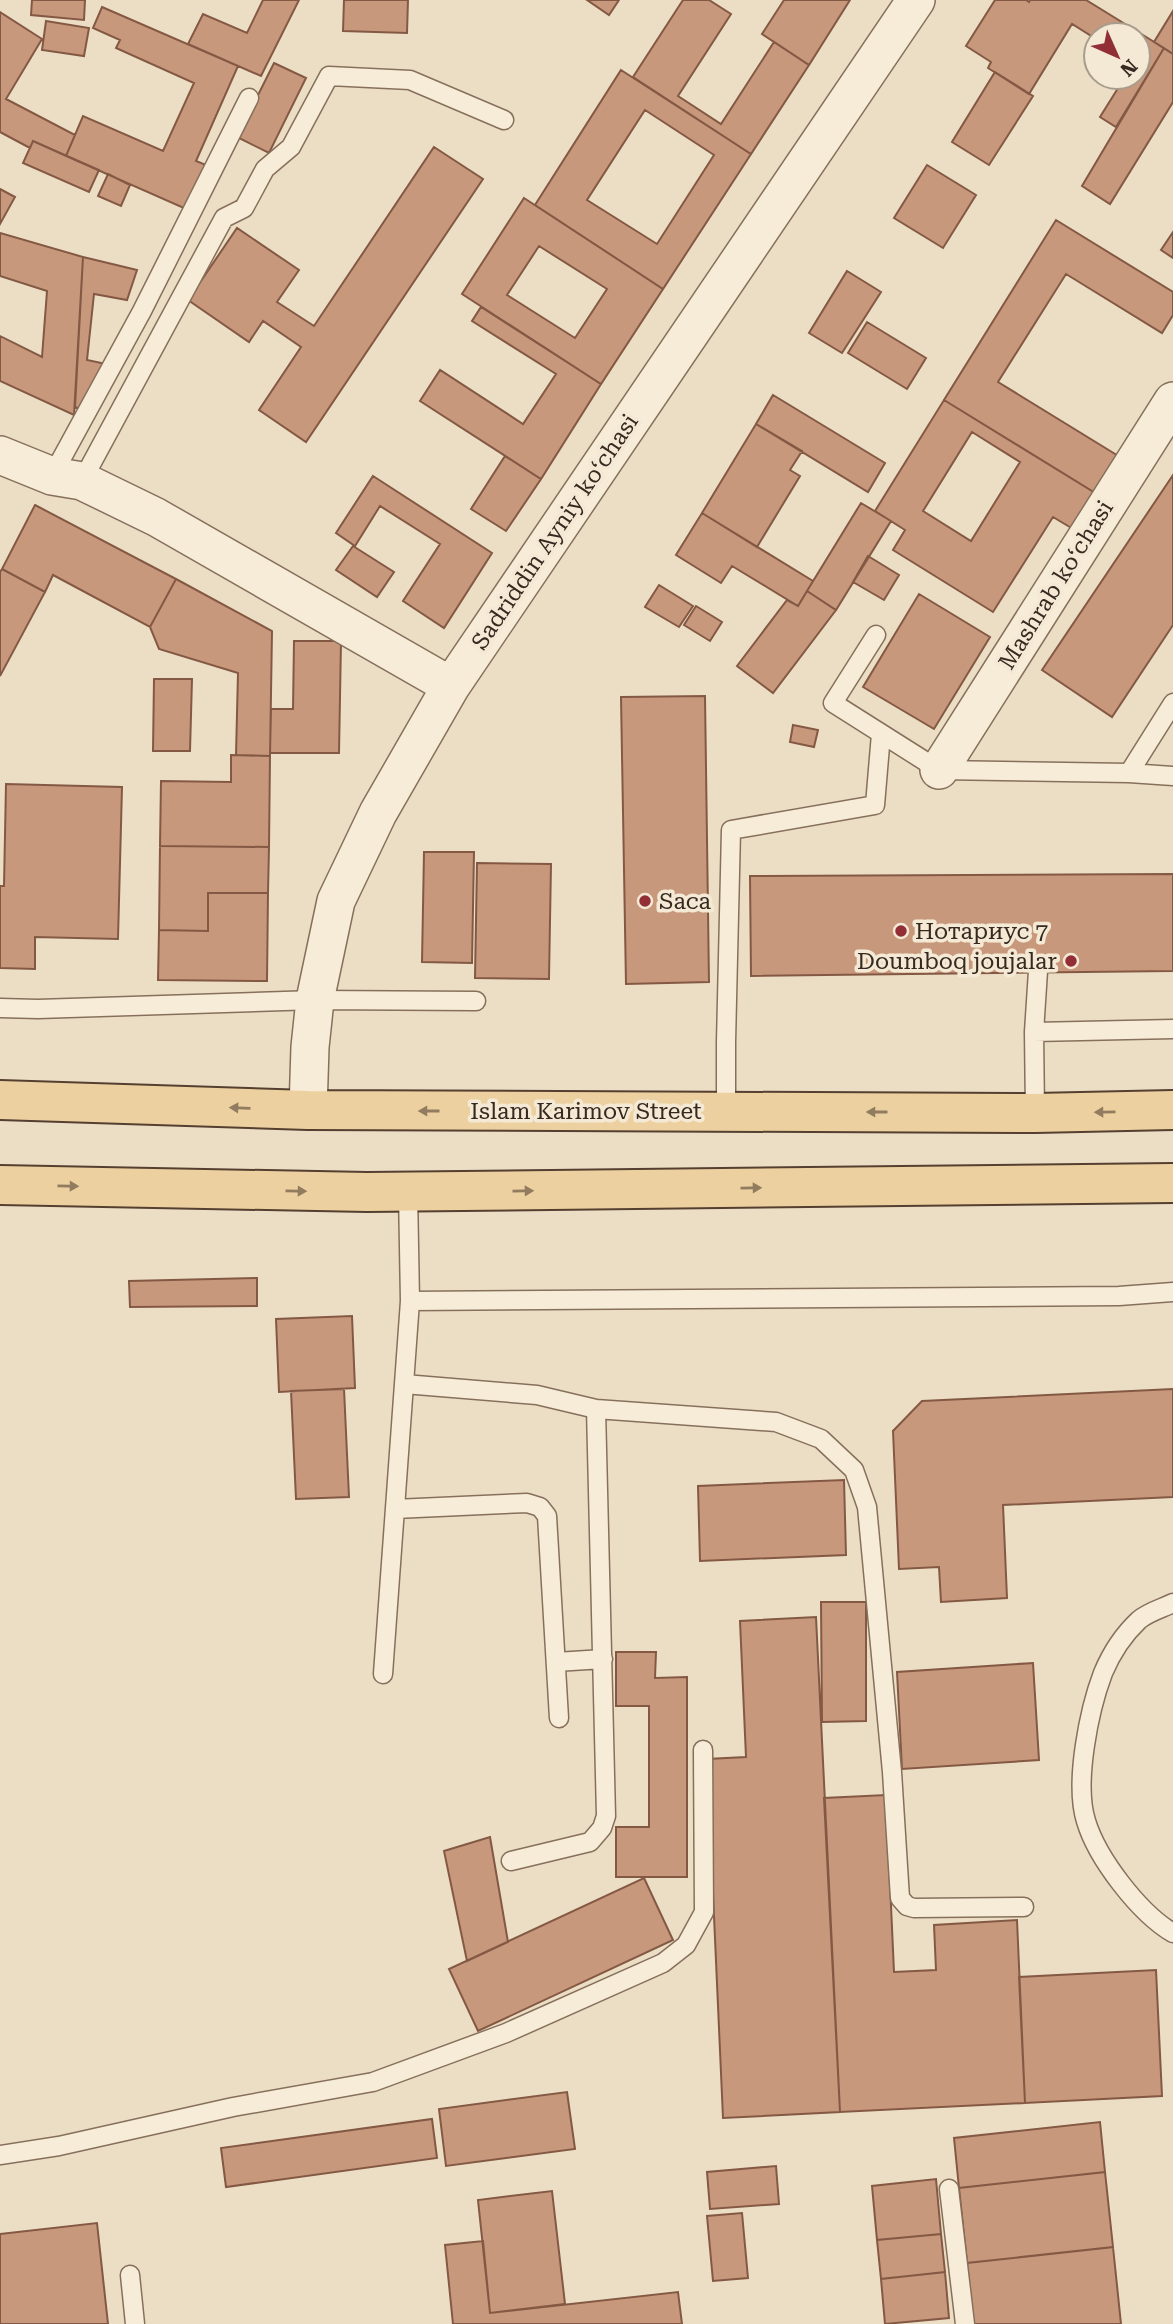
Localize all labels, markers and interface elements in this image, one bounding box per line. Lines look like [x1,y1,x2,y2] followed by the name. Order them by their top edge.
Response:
[1082,21,1152,91] north arrow
[1115,54,1142,81] text: N
[466,409,644,655] street label: Sadriddin Ayniy koʻchasi
[993,496,1119,674] street label: Mashrab koʻchasi
[659,888,712,915] place label: Saca
[637,893,653,909] marker: Saca
[915,918,1048,945] place label: Нотариус 7
[893,923,909,939] marker: Нотариус 7
[857,948,1057,975] place label: Doumboq joujalar
[1063,953,1079,969] marker: Doumboq joujalar
[470,1098,702,1125] street label: Islam Karimov Street
[229,1102,251,1114] one-way arrow
[418,1105,440,1117] one-way arrow
[866,1106,888,1118] one-way arrow
[1094,1106,1116,1117] one-way arrow
[57,1181,79,1192] one-way arrow
[740,1182,762,1194] one-way arrow
[285,1185,307,1197] one-way arrow
[512,1185,534,1196] one-way arrow

